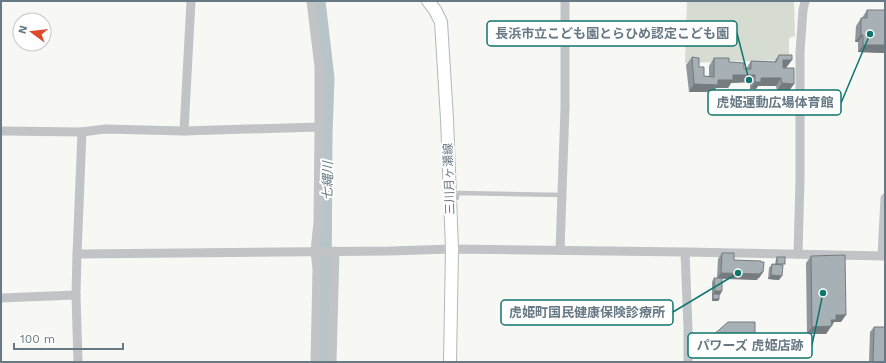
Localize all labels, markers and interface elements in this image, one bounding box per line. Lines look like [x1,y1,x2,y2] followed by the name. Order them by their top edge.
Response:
[12,12,52,52] north arrow
[487,21,737,46] callout: 長浜市立こども園とらひめ認定こども園
[15,24,30,35] text: N
[495,26,729,41] text: 長浜市立こども園とらひめ認定こども園
[708,90,841,115] callout: 虎姫運動広場体育館
[716,95,834,110] text: 虎姫運動広場体育館
[441,143,457,215] street label: 三川月ヶ瀬線
[320,159,335,201] water label: 七縄川
[501,300,673,325] callout: 虎姫町国民健康保険診療所
[509,305,665,320] text: 虎姫町国民健康保険診療所
[14,325,123,351] scale bar
[20,332,55,346] text: 100 m
[688,333,812,358] callout: パワーズ 虎姫店跡
[696,338,804,353] text: パワーズ 虎姫店跡

